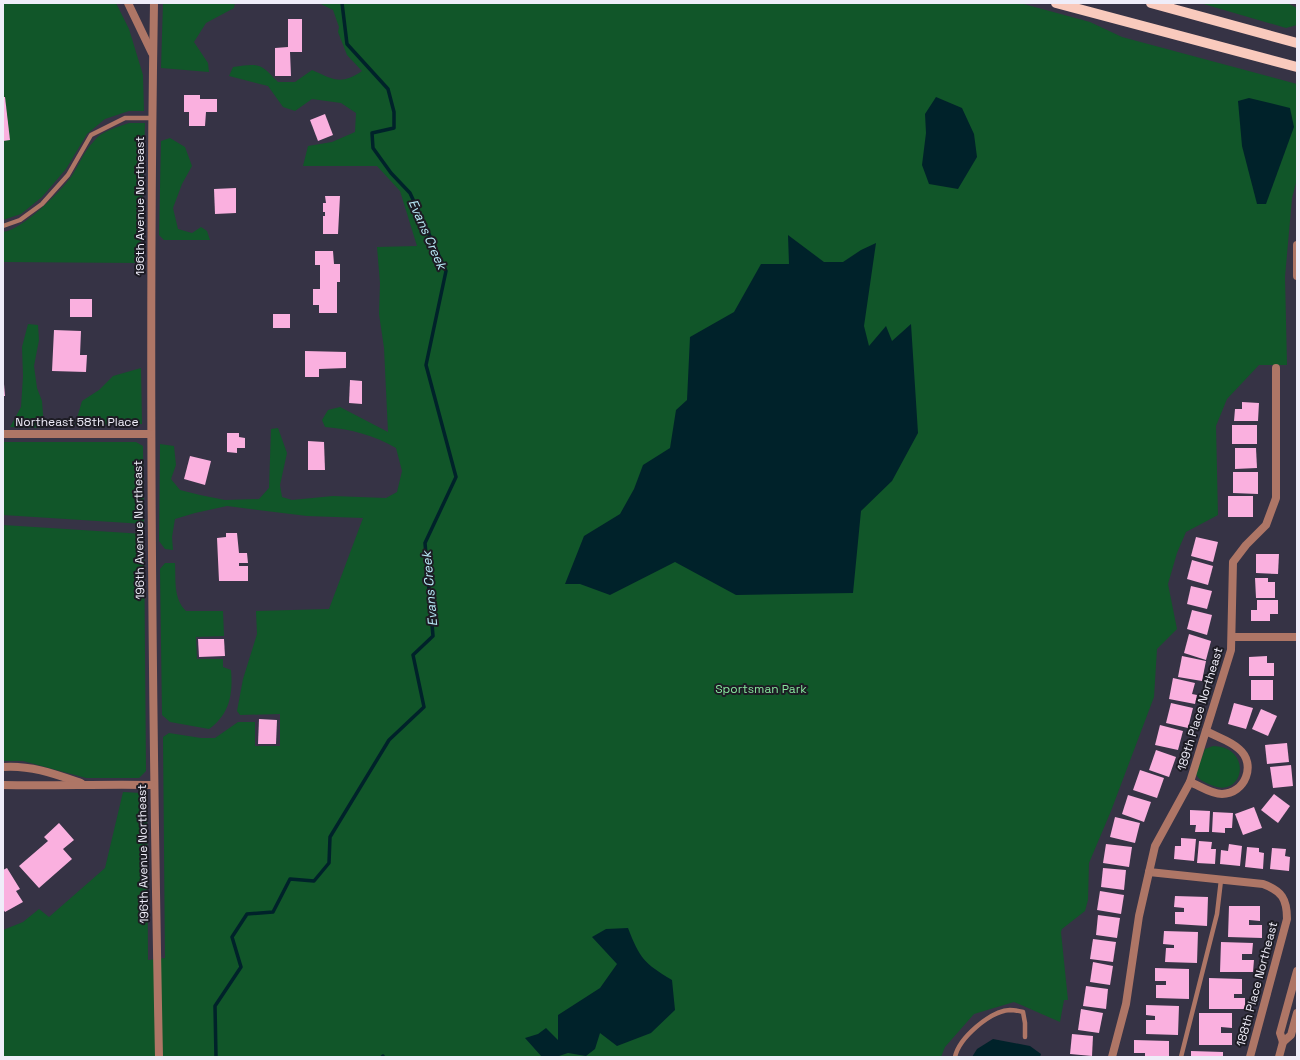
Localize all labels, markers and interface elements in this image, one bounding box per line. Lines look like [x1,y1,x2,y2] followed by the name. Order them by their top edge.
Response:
[132,136,148,276] street label: 196th Avenue Northeast
[404,196,451,274] water label: Evans Creek
[15,414,139,430] street label: Northeast 58th Place
[130,460,148,600] street label: 196th Avenue Northeast
[418,549,441,627] water label: Evans Creek
[1174,645,1226,773] street label: 189th Place Northeast
[715,681,807,697] park label: Sportsman Park
[134,784,152,924] street label: 196th Avenue Northeast
[1233,920,1281,1048] street label: 188th Place Northeast

